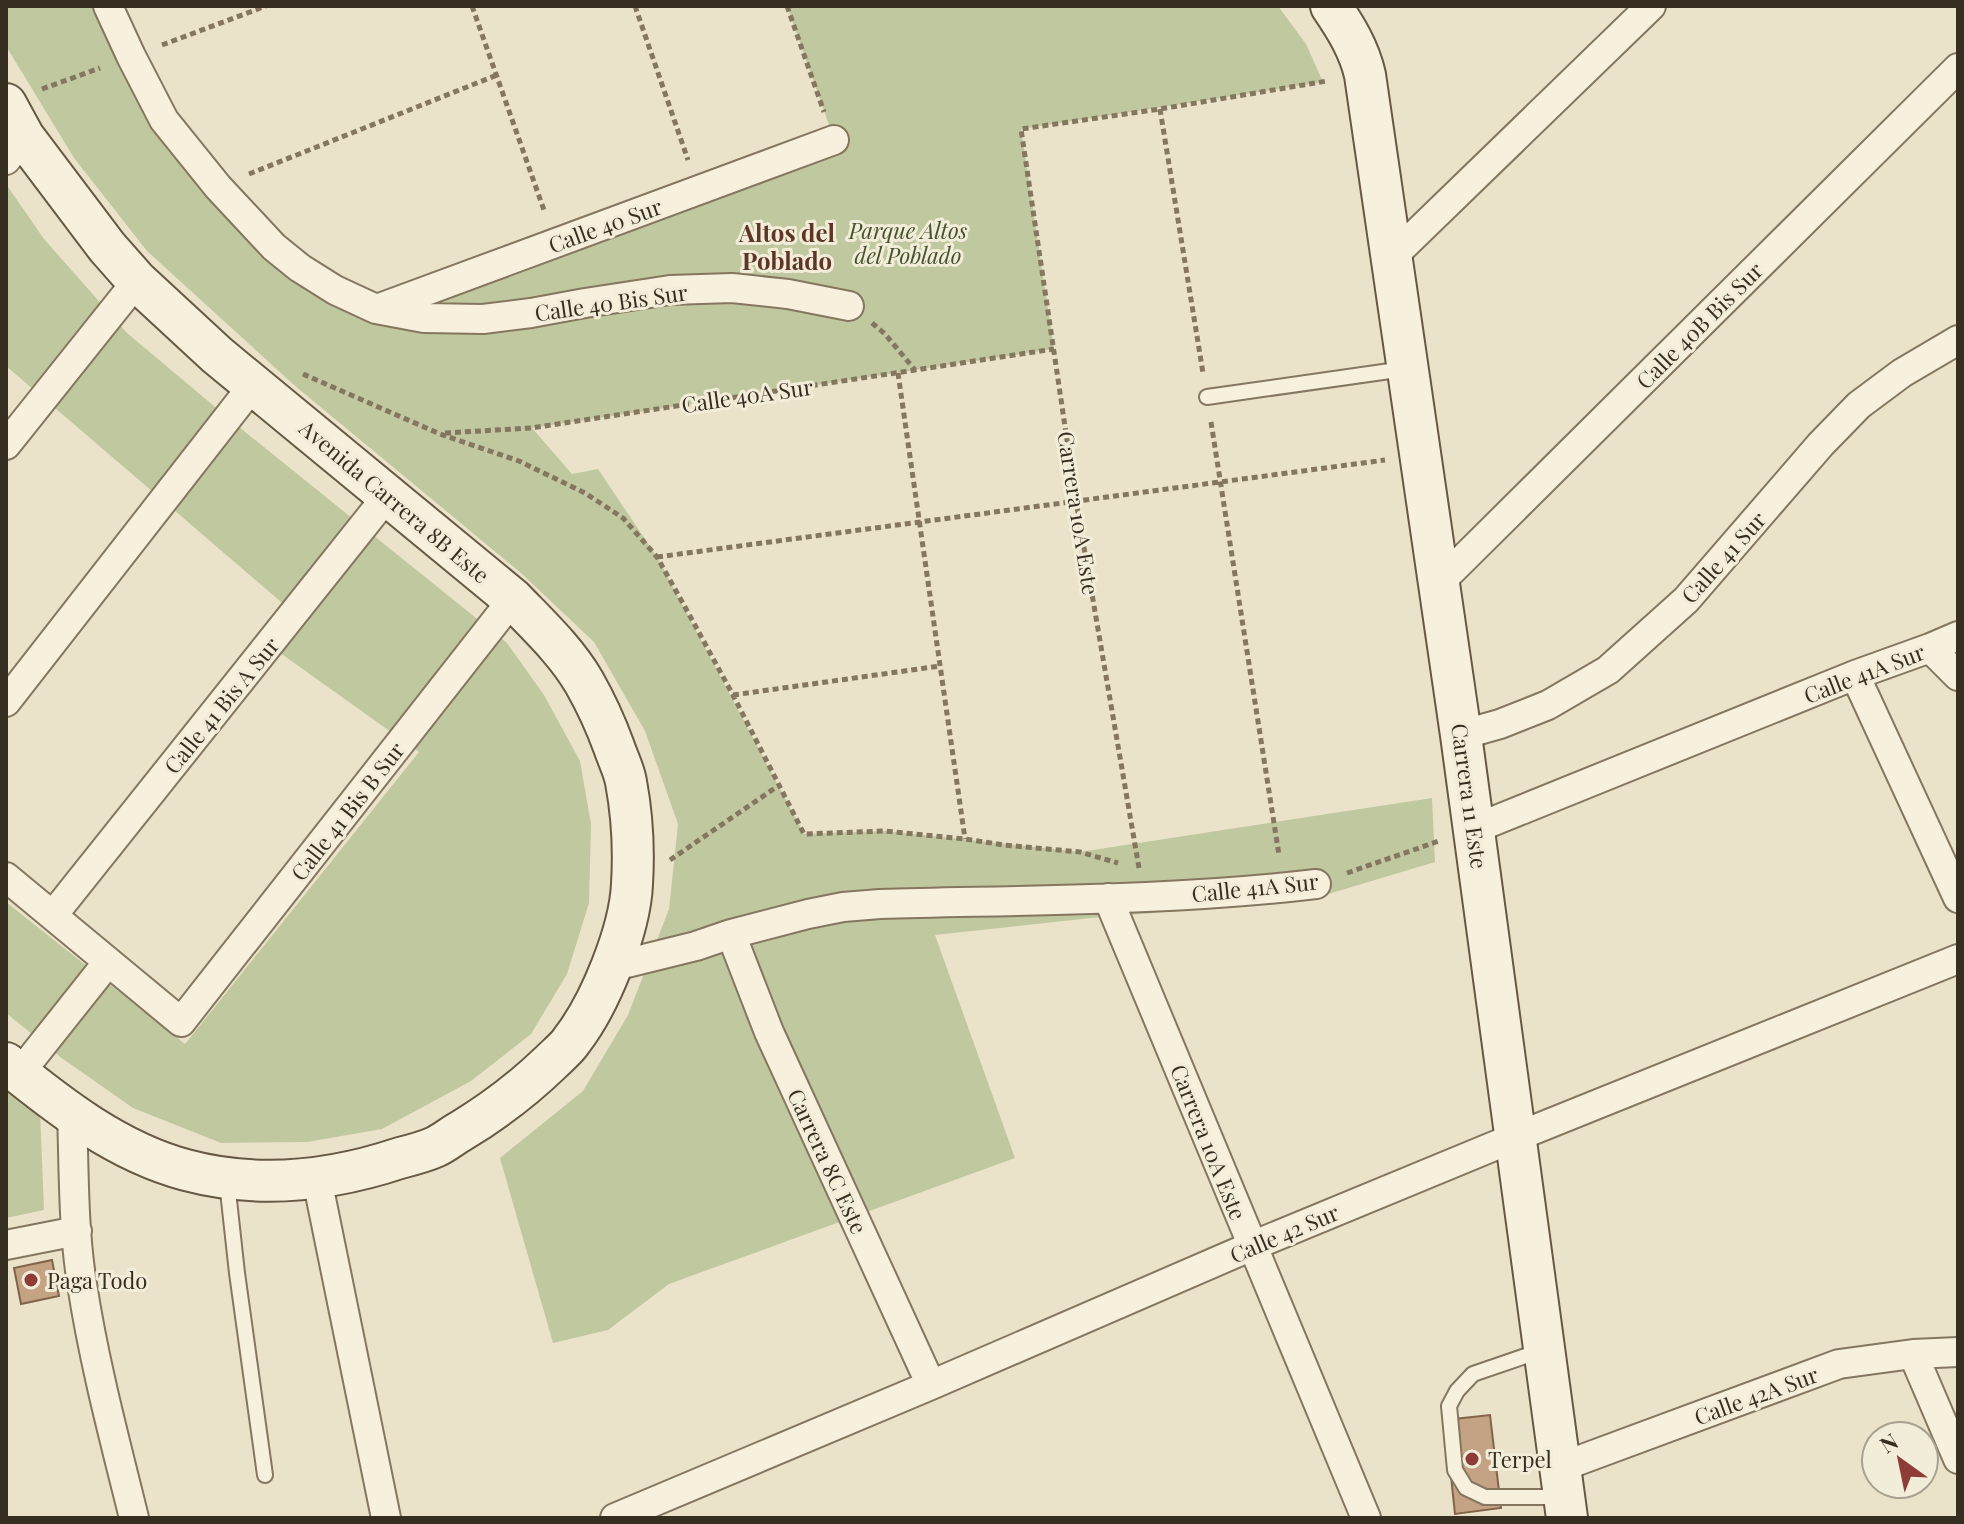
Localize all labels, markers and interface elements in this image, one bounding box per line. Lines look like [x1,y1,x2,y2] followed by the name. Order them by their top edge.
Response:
[544,191,666,259] street label: Calle 40 Sur
[848,215,968,270] park label: Parque Altos del Poblado
[738,216,836,276] district label: Altos del Poblado
[1629,255,1769,395] street label: Calle 40B Bis Sur
[533,276,690,328] street label: Calle 40 Bis Sur
[679,371,815,419] street label: Calle 40A Sur
[293,412,496,589] street label: Avenida Carrera 8B Este
[1051,429,1107,597] street label: Carrera 10A Este
[1674,505,1772,609] street label: Calle 41 Sur
[157,630,285,780] street label: Calle 41 Bis A Sur
[1799,636,1929,710] street label: Calle 41A Sur
[1445,721,1495,871] street label: Carrera 11 Este
[283,735,411,886] street label: Calle 41 Bis B Sur
[1190,865,1320,909] street label: Calle 41A Sur
[1164,1060,1254,1224] street label: Carrera 10A Este
[781,1084,875,1238] street label: Carrera 8C Este
[1225,1196,1343,1269] street label: Calle 42 Sur
[47,1265,147,1295] place label: Paga Todo
[22,1271,40,1289] marker: Paga Todo
[1690,1359,1822,1431] street label: Calle 42A Sur
[1860,1420,1940,1500] north arrow
[1874,1425,1903,1459] text: N
[1488,1444,1552,1474] place label: Terpel
[1463,1450,1481,1468] marker: Terpel

